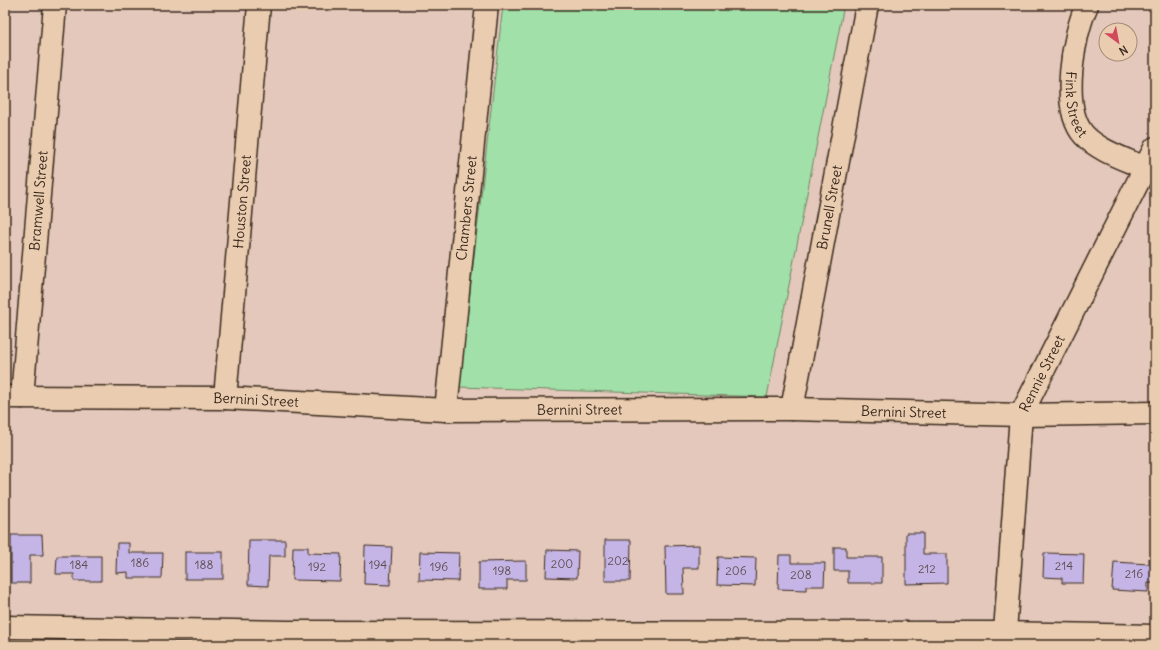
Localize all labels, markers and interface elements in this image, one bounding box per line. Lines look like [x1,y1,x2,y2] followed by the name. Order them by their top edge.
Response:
[1098,22,1138,62] north arrow
[1116,43,1130,58] text: N
[1062,71,1092,141] street label: Fink Street
[25,150,52,252] street label: Bramwell Street
[229,154,255,249] street label: Houston Street
[452,154,481,262] street label: Chambers Street
[813,163,846,251] street label: Brunell Street
[1015,332,1069,415] street label: Rennie Street
[213,389,299,411] street label: Bernini Street
[537,400,623,419] street label: Bernini Street
[861,402,947,422] street label: Bernini Street
[607,553,629,568] house number: 202
[131,555,149,570] house number: 186
[551,556,573,571] house number: 200
[70,557,88,572] house number: 184
[195,557,213,572] house number: 188
[369,557,387,572] house number: 194
[1055,558,1073,573] house number: 214
[308,559,327,574] house number: 192
[430,559,448,574] house number: 196
[918,561,936,576] house number: 212
[493,563,511,578] house number: 198
[725,563,747,578] house number: 206
[1125,566,1143,581] house number: 216
[790,567,812,582] house number: 208

